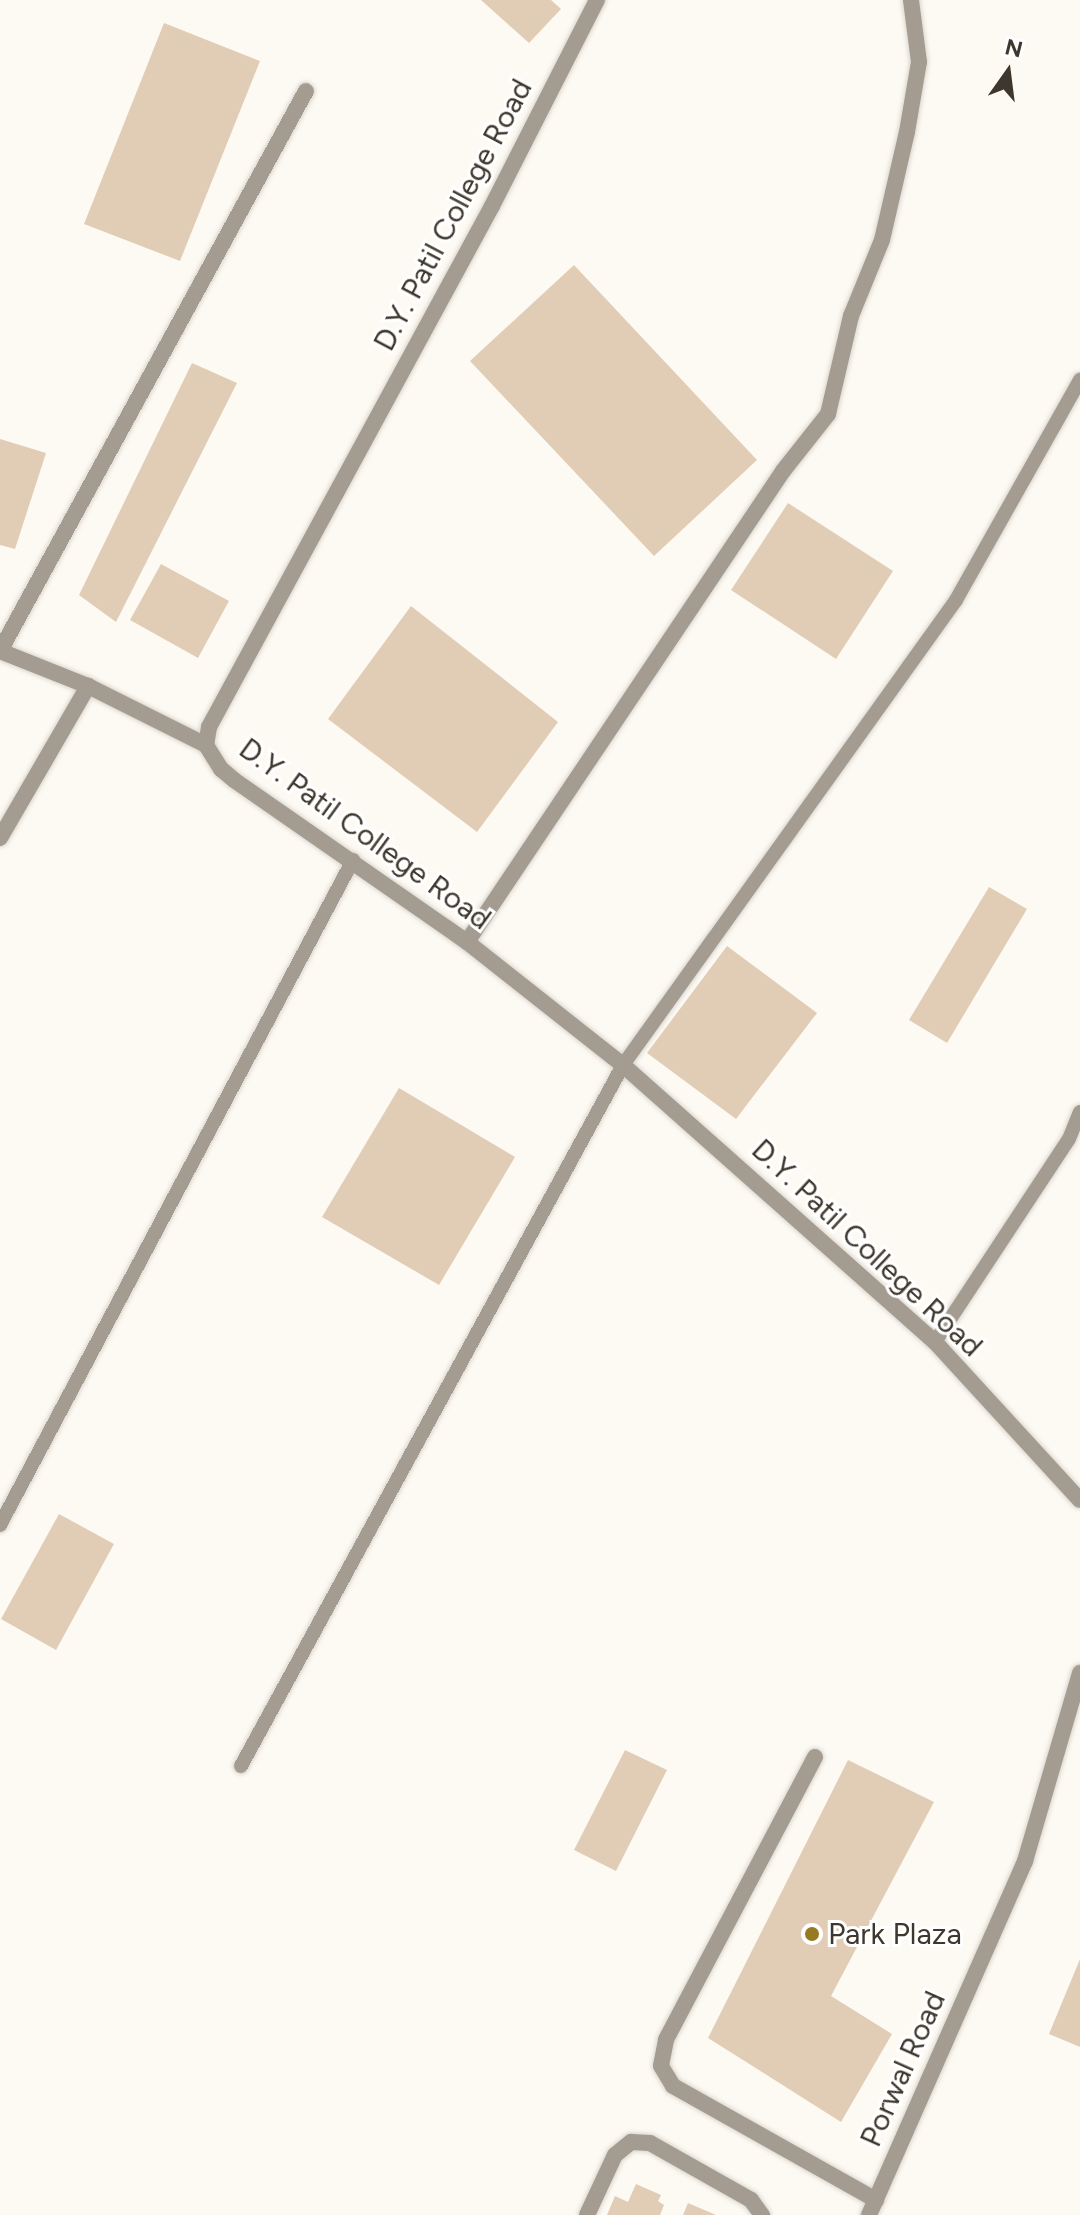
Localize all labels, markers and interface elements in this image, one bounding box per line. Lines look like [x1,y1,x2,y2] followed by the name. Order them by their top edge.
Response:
[968,32,1048,112] north arrow
[1002,33,1025,63] text: N
[366,73,540,357] street label: D.Y. Patil College Road
[232,731,498,937] street label: D.Y. Patil College Road
[744,1132,990,1364] street label: D.Y. Patil College Road
[828,1916,962,1952] place label: Park Plaza
[803,1925,821,1943] marker: Park Plaza
[853,1986,953,2152] street label: Porwal Road

